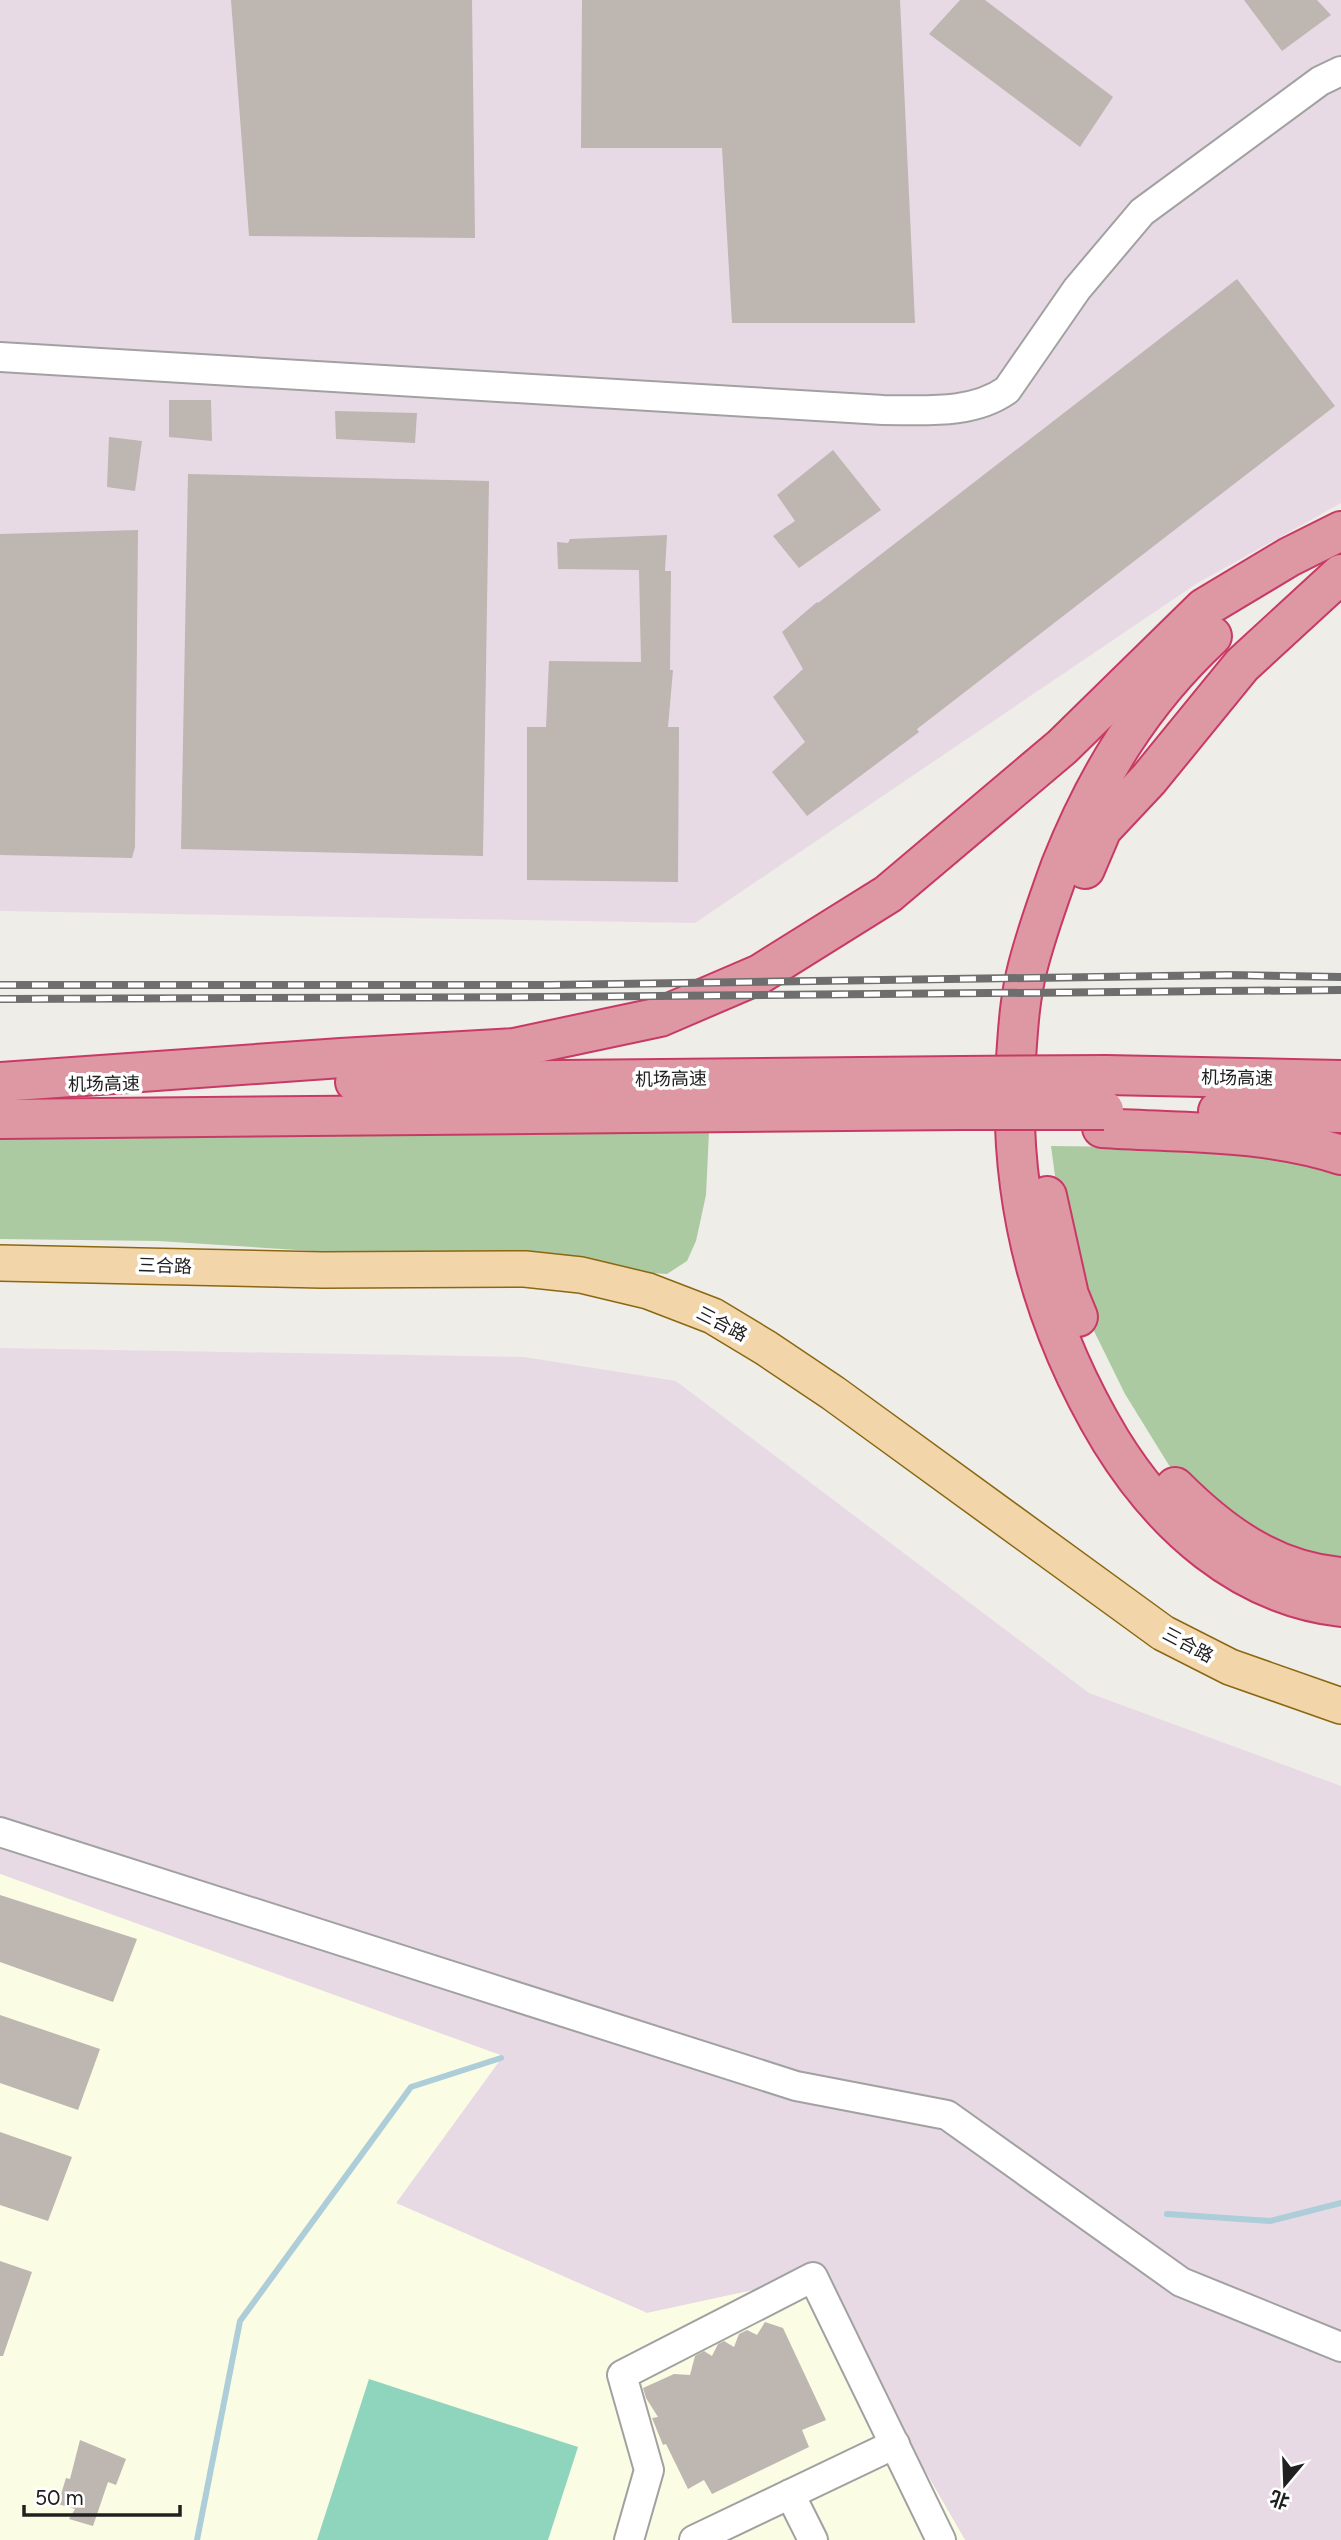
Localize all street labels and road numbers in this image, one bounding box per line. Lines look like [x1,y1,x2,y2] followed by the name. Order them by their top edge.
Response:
[1201,1066,1273,1090] street label: 机场高速
[635,1067,707,1091] street label: 机场高速
[68,1072,140,1096] street label: 机场高速
[138,1254,192,1278] street label: 三合路
[693,1302,751,1346] street label: 三合路
[1159,1623,1217,1667] street label: 三合路

